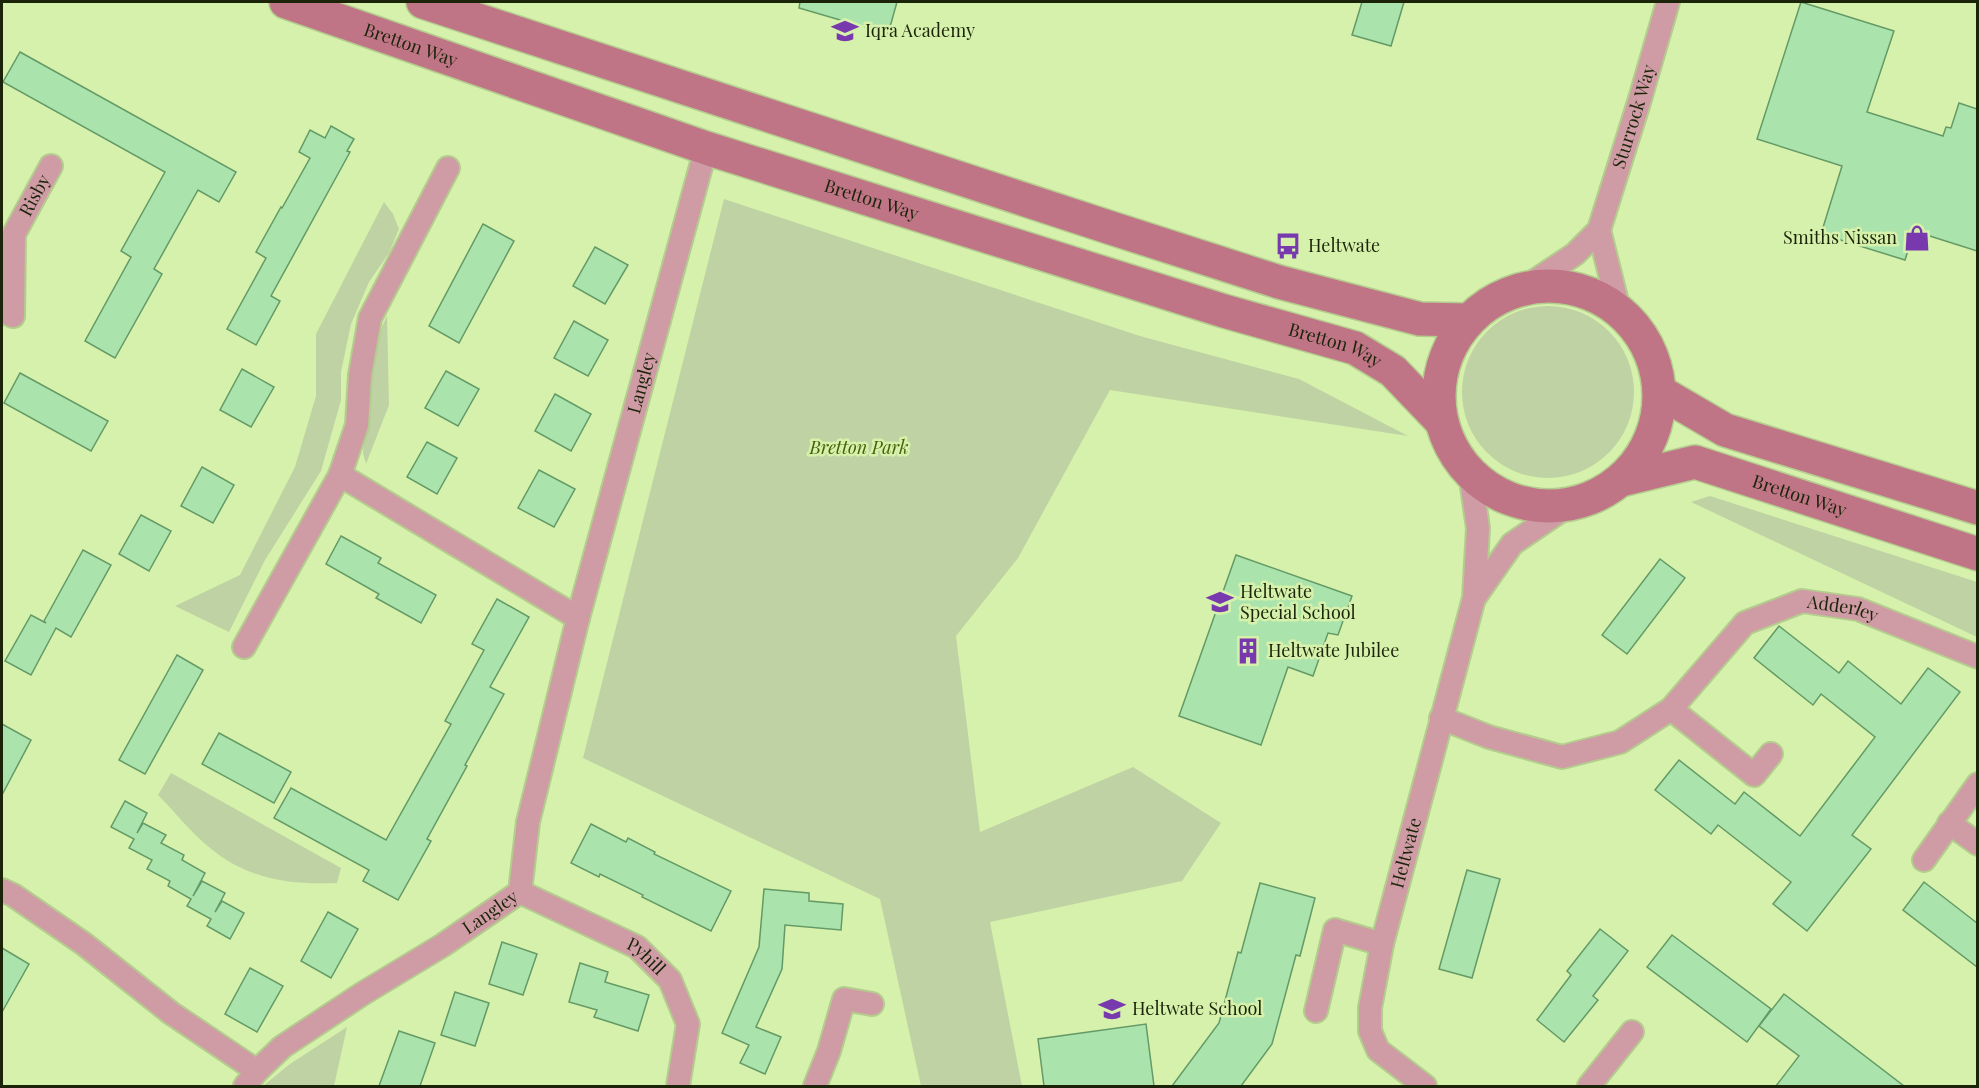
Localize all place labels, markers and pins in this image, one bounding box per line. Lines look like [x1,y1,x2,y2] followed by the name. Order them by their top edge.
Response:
[830,16,860,46] school or university icon: Iqra Academy
[865,18,975,42] place label: Iqra Academy
[1902,223,1932,253] shop icon: Smiths Nissan
[1783,225,1897,249] place label: Smiths Nissan
[1273,231,1303,261] bus stop icon: Heltwate
[1308,233,1380,257] place label: Heltwate
[1240,579,1356,624] place label: Heltwate Special School
[1205,587,1235,617] school or university icon: Heltwate Special School
[1233,636,1263,666] building icon: Heltwate Jubilee
[1268,638,1399,662] place label: Heltwate Jubilee
[1097,994,1127,1024] school or university icon: Heltwate School
[1132,996,1262,1020] place label: Heltwate School

